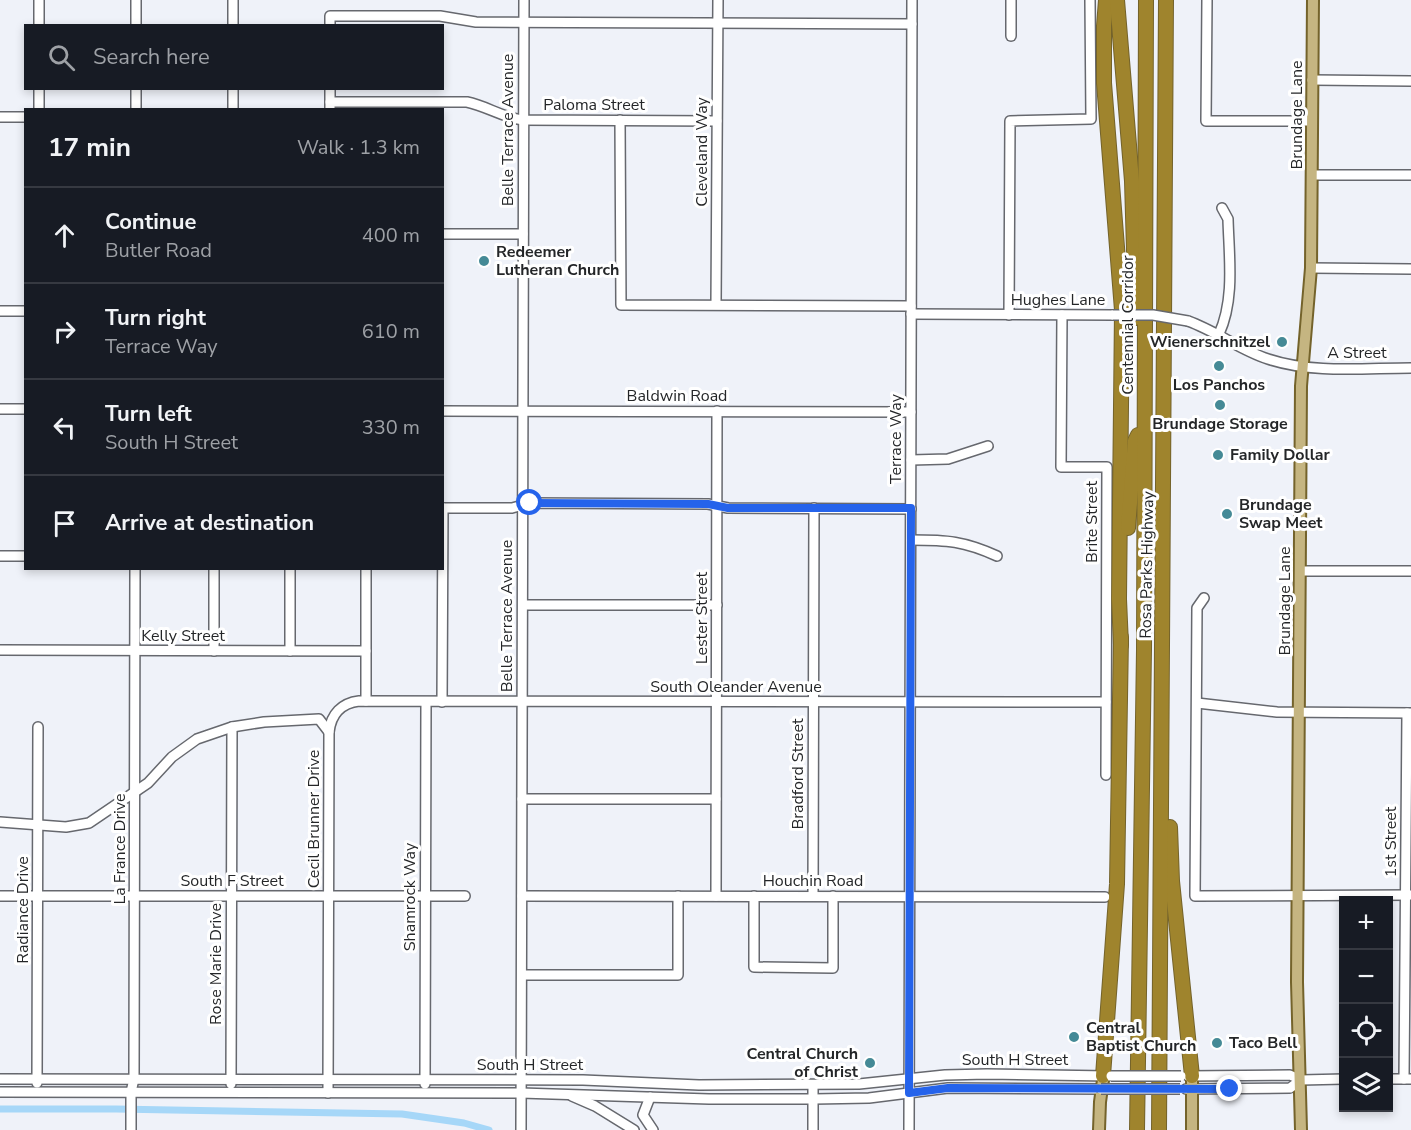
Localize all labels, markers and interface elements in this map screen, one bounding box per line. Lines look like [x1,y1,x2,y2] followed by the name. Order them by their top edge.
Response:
[24,24,444,90] search box
[45,41,78,74] icon: search
[93,42,210,72] text: Search here
[497,54,519,206] street label: Belle Terrace Avenue
[1286,60,1308,170] street label: Brundage Lane
[543,94,645,116] street label: Paloma Street
[691,96,713,207] street label: Cleveland Way
[48,130,131,165] text: 17 min
[297,134,420,161] text: Walk · 1.3 km
[105,207,196,237] text: Continue
[48,219,81,252] icon: ahead
[362,222,420,249] text: 400 m
[105,237,212,264] text: Butler Road
[496,241,619,281] place label: Redeemer Lutheran Church
[477,254,491,268] marker: Redeemer Lutheran Church
[1117,255,1139,395] street label: Centennial Corridor
[1011,289,1105,311] street label: Hughes Lane
[105,303,206,333] text: Turn right
[48,315,81,348] icon: right
[362,318,420,345] text: 610 m
[1150,331,1270,353] place label: Wienerschnitzel
[105,333,217,360] text: Terrace Way
[1275,335,1289,349] marker: Wienerschnitzel
[1327,342,1387,364] street label: A Street
[1212,359,1226,373] marker: Los Panchos
[1173,374,1265,396] place label: Los Panchos
[627,385,727,407] street label: Baldwin Road
[885,393,907,484] street label: Terrace Way
[1213,398,1227,412] marker: Brundage Storage
[105,399,192,429] text: Turn left
[48,411,81,444] icon: left
[1152,413,1288,435] place label: Brundage Storage
[362,414,420,441] text: 330 m
[105,429,238,456] text: South H Street
[1230,444,1331,466] place label: Family Dollar
[1211,448,1225,462] marker: Family Dollar
[1081,481,1103,563] street label: Brite Street
[516,489,542,515] route start
[1135,490,1159,639] street label: Rosa Parks Highway
[1239,494,1323,534] place label: Brundage Swap Meet
[48,507,81,540] icon: arrive
[1220,507,1234,521] marker: Brundage Swap Meet
[105,508,314,538] text: Arrive at destination
[496,540,518,692] street label: Belle Terrace Avenue
[1274,546,1296,656] street label: Brundage Lane
[691,571,713,664] street label: Lester Street
[141,625,225,647] street label: Kelly Street
[650,676,822,698] street label: South Oleander Avenue
[787,718,809,830] street label: Bradford Street
[303,750,325,888] street label: Cecil Brunner Drive
[109,794,131,904] street label: La France Drive
[1380,806,1402,877] street label: 1st Street
[399,842,421,951] street label: Shamrock Way
[12,856,34,964] street label: Radiance Drive
[180,870,284,892] street label: South F Street
[763,870,863,892] street label: Houchin Road
[1339,896,1393,1112] map controls
[1339,896,1393,950] button: +
[205,903,227,1025] street label: Rose Marie Drive
[1339,950,1393,1004] button: −
[1339,1004,1393,1058] button: locate
[1086,1017,1196,1057] place label: Central Baptist Church
[1067,1030,1081,1044] marker: Central Baptist Church
[1229,1032,1297,1054] place label: Taco Bell
[1210,1036,1224,1050] marker: Taco Bell
[747,1043,859,1083] place label: Central Church of Christ
[962,1049,1069,1071] street label: South H Street
[477,1054,584,1076] street label: South H Street
[863,1056,877,1070] marker: Central Church of Christ
[1339,1058,1393,1112] button: layers
[1216,1075,1242,1101] route end

